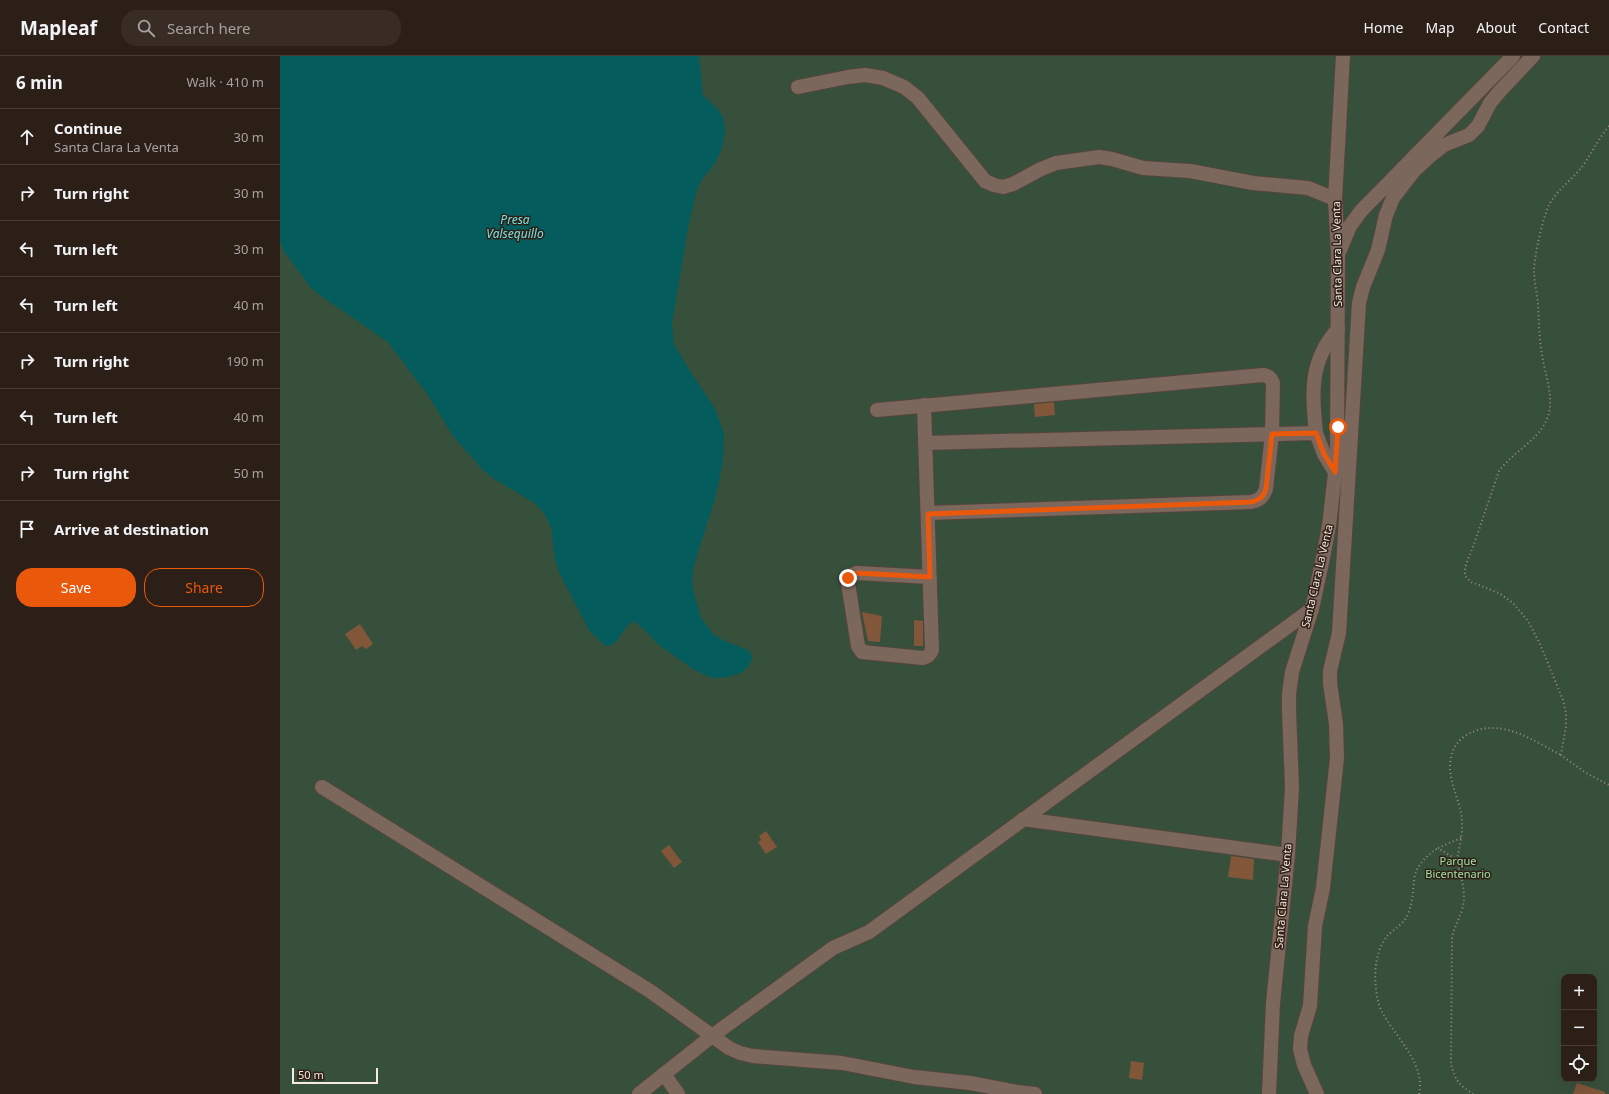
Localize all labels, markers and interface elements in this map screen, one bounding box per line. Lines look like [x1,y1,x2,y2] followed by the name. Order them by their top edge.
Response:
[121,10,401,46] search box
[20,15,97,41] text: Mapleaf
[135,17,157,39] icon: search
[167,18,251,38] text: Search here
[1364,18,1403,37] text: Home
[1425,18,1455,37] text: Map
[1477,18,1516,37] text: About
[1538,18,1589,37] text: Contact
[16,71,63,94] text: 6 min
[186,73,264,91] text: Walk · 410 m
[54,118,122,138] text: Continue
[16,126,38,148] icon: ahead
[234,128,264,146] text: 30 m
[54,138,179,156] text: Santa Clara La Venta
[16,182,38,204] icon: right
[54,183,129,203] text: Turn right
[234,184,264,202] text: 30 m
[1328,201,1345,307] street label: Santa Clara La Venta
[486,211,544,242] water label: Presa Valsequillo
[16,238,38,260] icon: left
[54,239,118,259] text: Turn left
[234,240,264,258] text: 30 m
[16,294,38,316] icon: left
[54,295,118,315] text: Turn left
[234,296,264,314] text: 40 m
[16,350,38,372] icon: right
[54,351,129,371] text: Turn right
[226,352,264,370] text: 190 m
[16,406,38,428] icon: left
[54,407,118,427] text: Turn left
[234,408,264,426] text: 40 m
[1329,418,1347,436] route start
[16,462,38,484] icon: right
[54,463,129,483] text: Turn right
[234,464,264,482] text: 50 m
[16,518,38,540] icon: arrive
[54,519,209,539] text: Arrive at destination
[1297,523,1336,629] street label: Santa Clara La Venta
[16,568,136,607] button: Save
[144,568,264,607] button: Share
[839,569,857,587] route end
[1270,843,1295,949] street label: Santa Clara La Venta
[1425,853,1491,881] park label: Parque Bicentenario
[1561,974,1597,1082] map controls
[1561,974,1597,1010] button: +
[1561,1010,1597,1046] button: −
[1561,1046,1597,1082] button: locate
[292,1066,378,1085] scale bar
[298,1067,324,1082] text: 50 m

